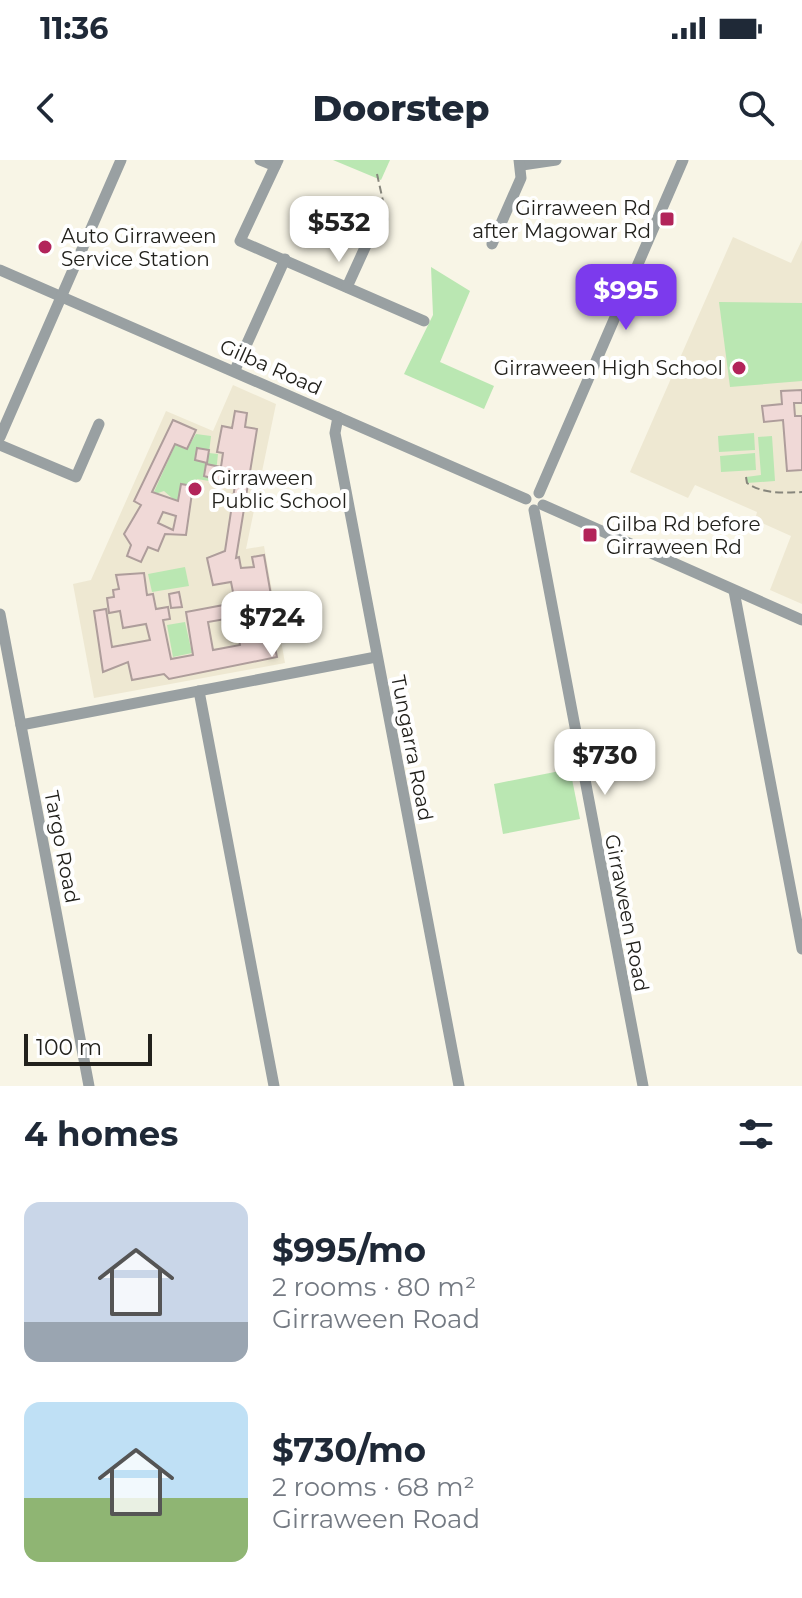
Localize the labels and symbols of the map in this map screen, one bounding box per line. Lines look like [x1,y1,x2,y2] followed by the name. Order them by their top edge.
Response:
[292,196,386,264] pin: $532
[472,196,651,243] place label: Girraween Rd after Magowar Rd
[658,210,676,228] marker: Girraween Rd after Magowar Rd
[61,224,217,271] place label: Auto Girraween Service Station
[36,238,54,256] marker: Auto Girraween Service Station
[579,264,673,332] pin: $995
[216,334,326,400] street label: Gilba Road
[494,356,723,380] place label: Girraween High School
[730,359,748,377] marker: Girraween High School
[211,466,347,513] place label: Girraween Public School
[186,480,204,498] marker: Girraween Public School
[606,512,761,559] place label: Gilba Rd before Girraween Rd
[581,526,599,544] marker: Gilba Rd before Girraween Rd
[225,591,319,659] pin: $724
[386,673,438,823] street label: Tungarra Road
[558,729,652,797] pin: $730
[39,789,85,905] street label: Targo Road
[600,832,654,994] street label: Girraween Road
[24,1030,152,1066] scale bar

